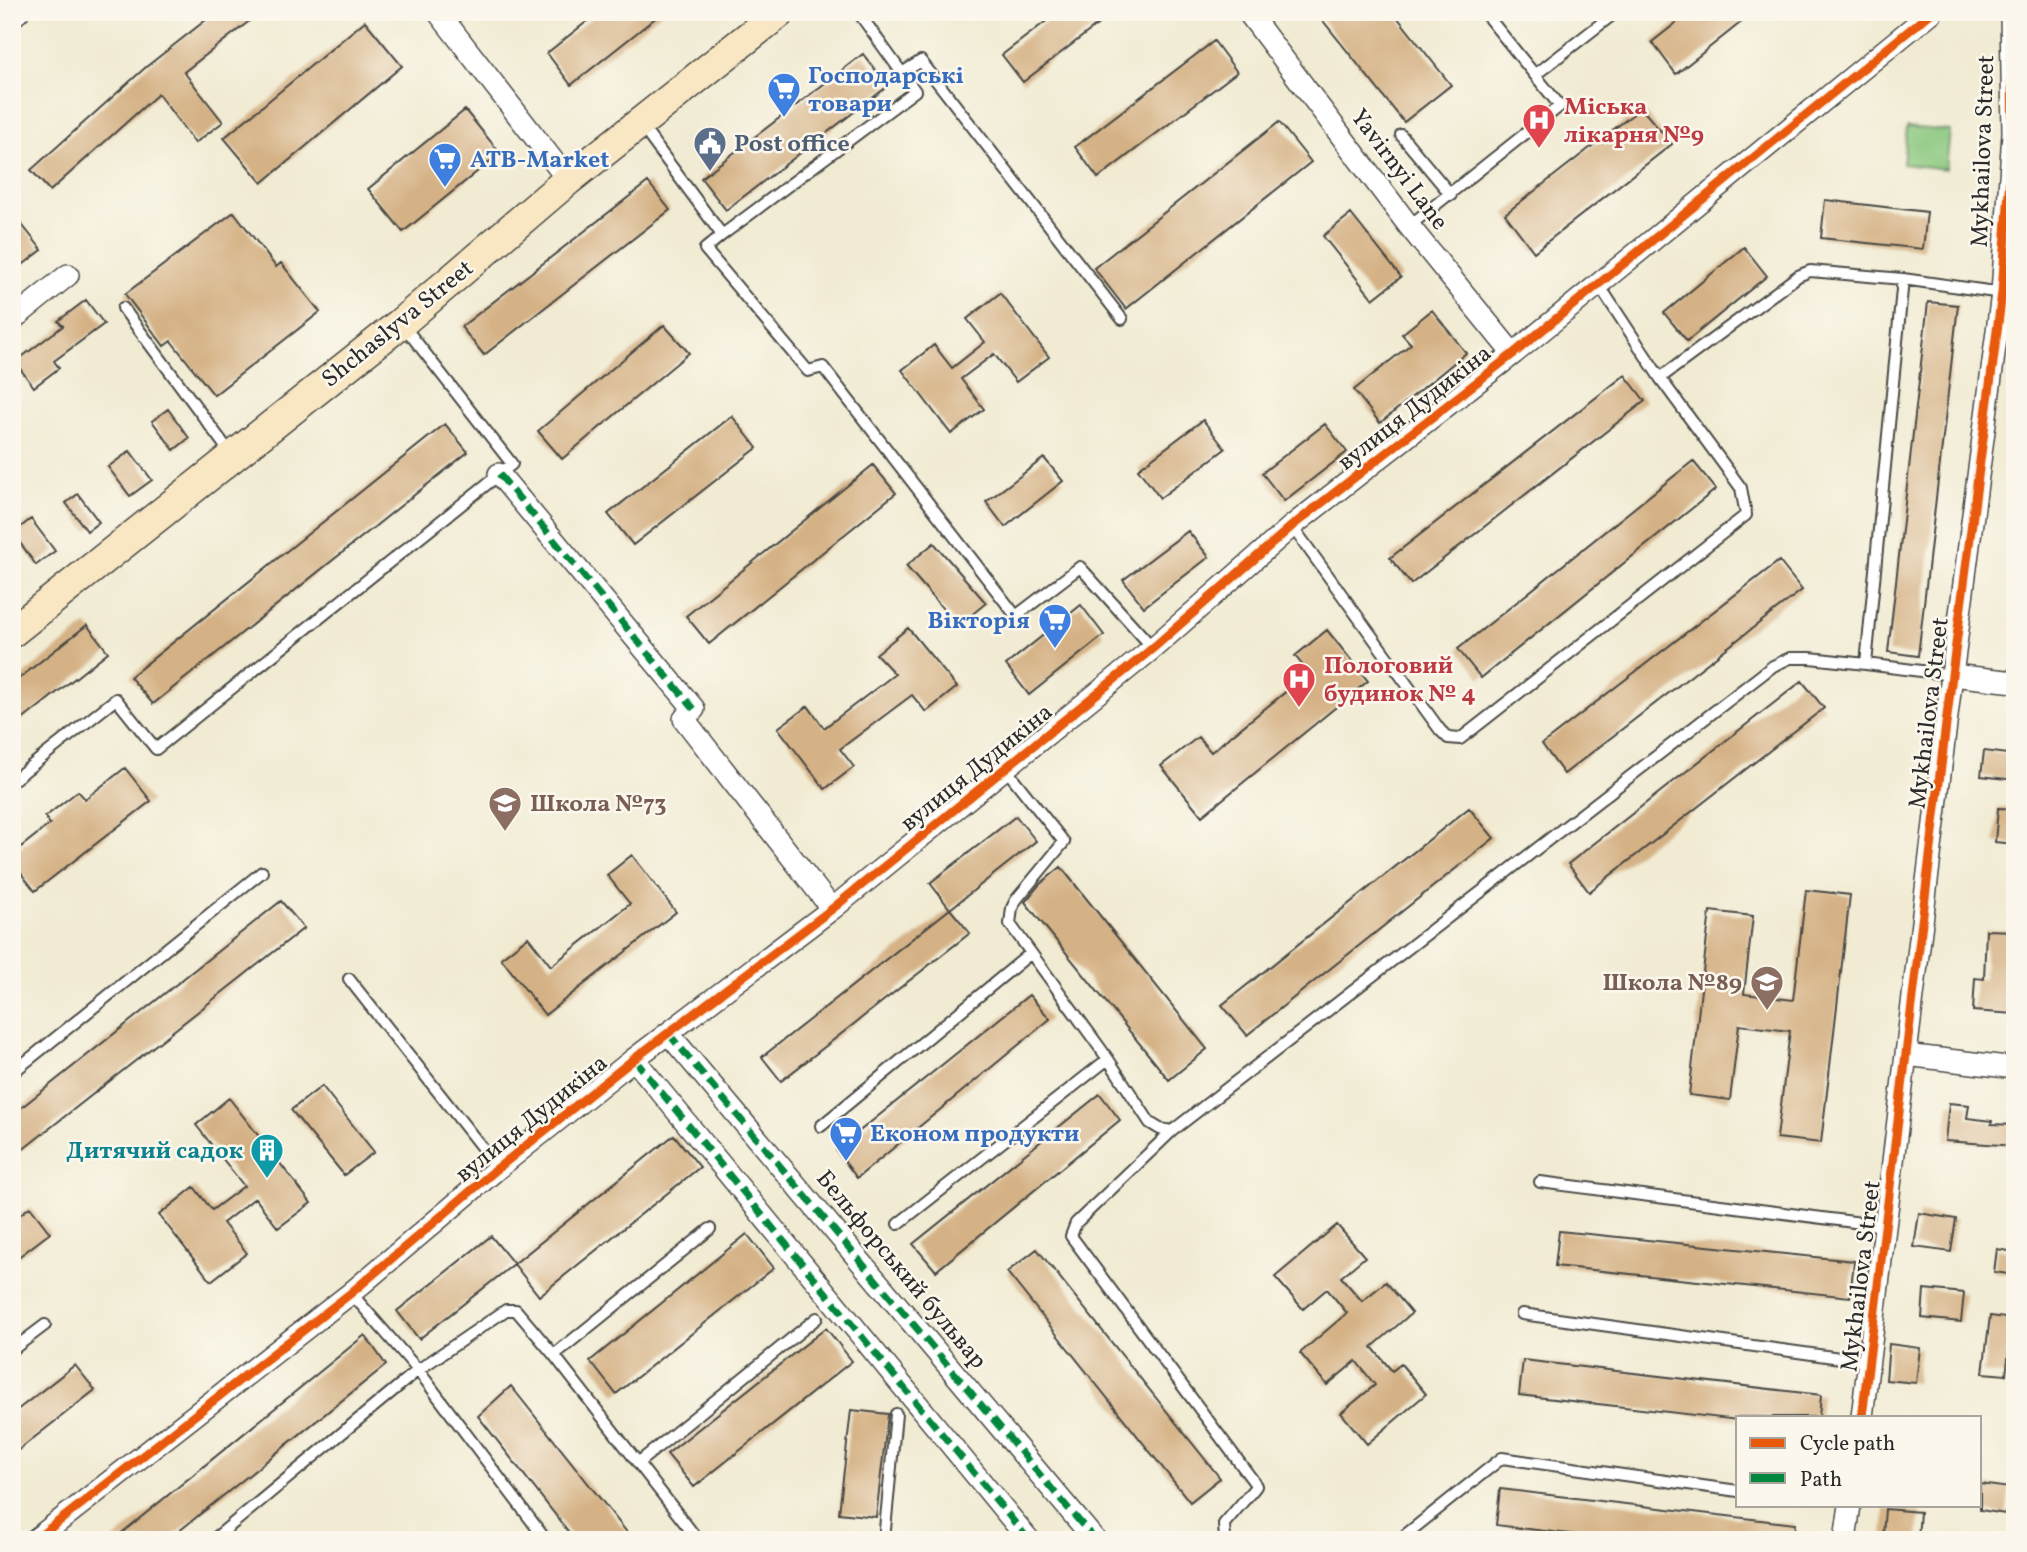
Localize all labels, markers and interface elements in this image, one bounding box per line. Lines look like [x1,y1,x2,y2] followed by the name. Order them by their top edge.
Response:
[1964,54,2004,248] street label: Mykhailova Street
[808,60,964,122] place label: Господарські товари
[765,70,803,119] supermarket icon: Господарські товари
[1564,91,1704,153] place label: Міська лікарня №9
[1520,101,1558,150] hospital icon: Міська лікарня №9
[1341,102,1455,238] street label: Yavirnyi Lane
[691,124,729,173] public building icon: Post office
[734,128,850,162] place label: Post office
[426,140,464,189] supermarket icon: ATB-Market
[470,144,609,178] place label: ATB-Market
[315,253,482,397] street label: Shchaslyva Street
[1331,338,1499,480] street label: вулиця Дудикіна
[1036,601,1074,650] supermarket icon: Вікторія
[928,605,1030,639] place label: Вікторія
[1901,616,1959,811] street label: Mykhailova Street
[1324,650,1476,712] place label: Пологовий будинок № 4
[1280,660,1318,709] hospital icon: Пологовий будинок № 4
[894,696,1061,841] street label: вулиця Дудикіна
[486,784,524,833] school or university icon: Школа №73
[530,788,667,822] place label: Школа №73
[1748,963,1786,1012] school or university icon: Школа №89
[1603,967,1742,1001] place label: Школа №89
[449,1047,616,1192] street label: вулиця Дудикіна
[827,1114,865,1163] supermarket icon: Економ продукти
[870,1118,1080,1152] place label: Економ продукти
[248,1131,286,1180] building icon: Дитячий садок
[66,1135,243,1169] place label: Дитячий садок
[807,1164,994,1377] street label: Бельфорський бульвар
[1833,1179,1891,1374] street label: Mykhailova Street
[1736,1416,1982,1506] legend
[1800,1430,1895,1459] text: Cycle path
[1800,1466,1842,1495] text: Path

